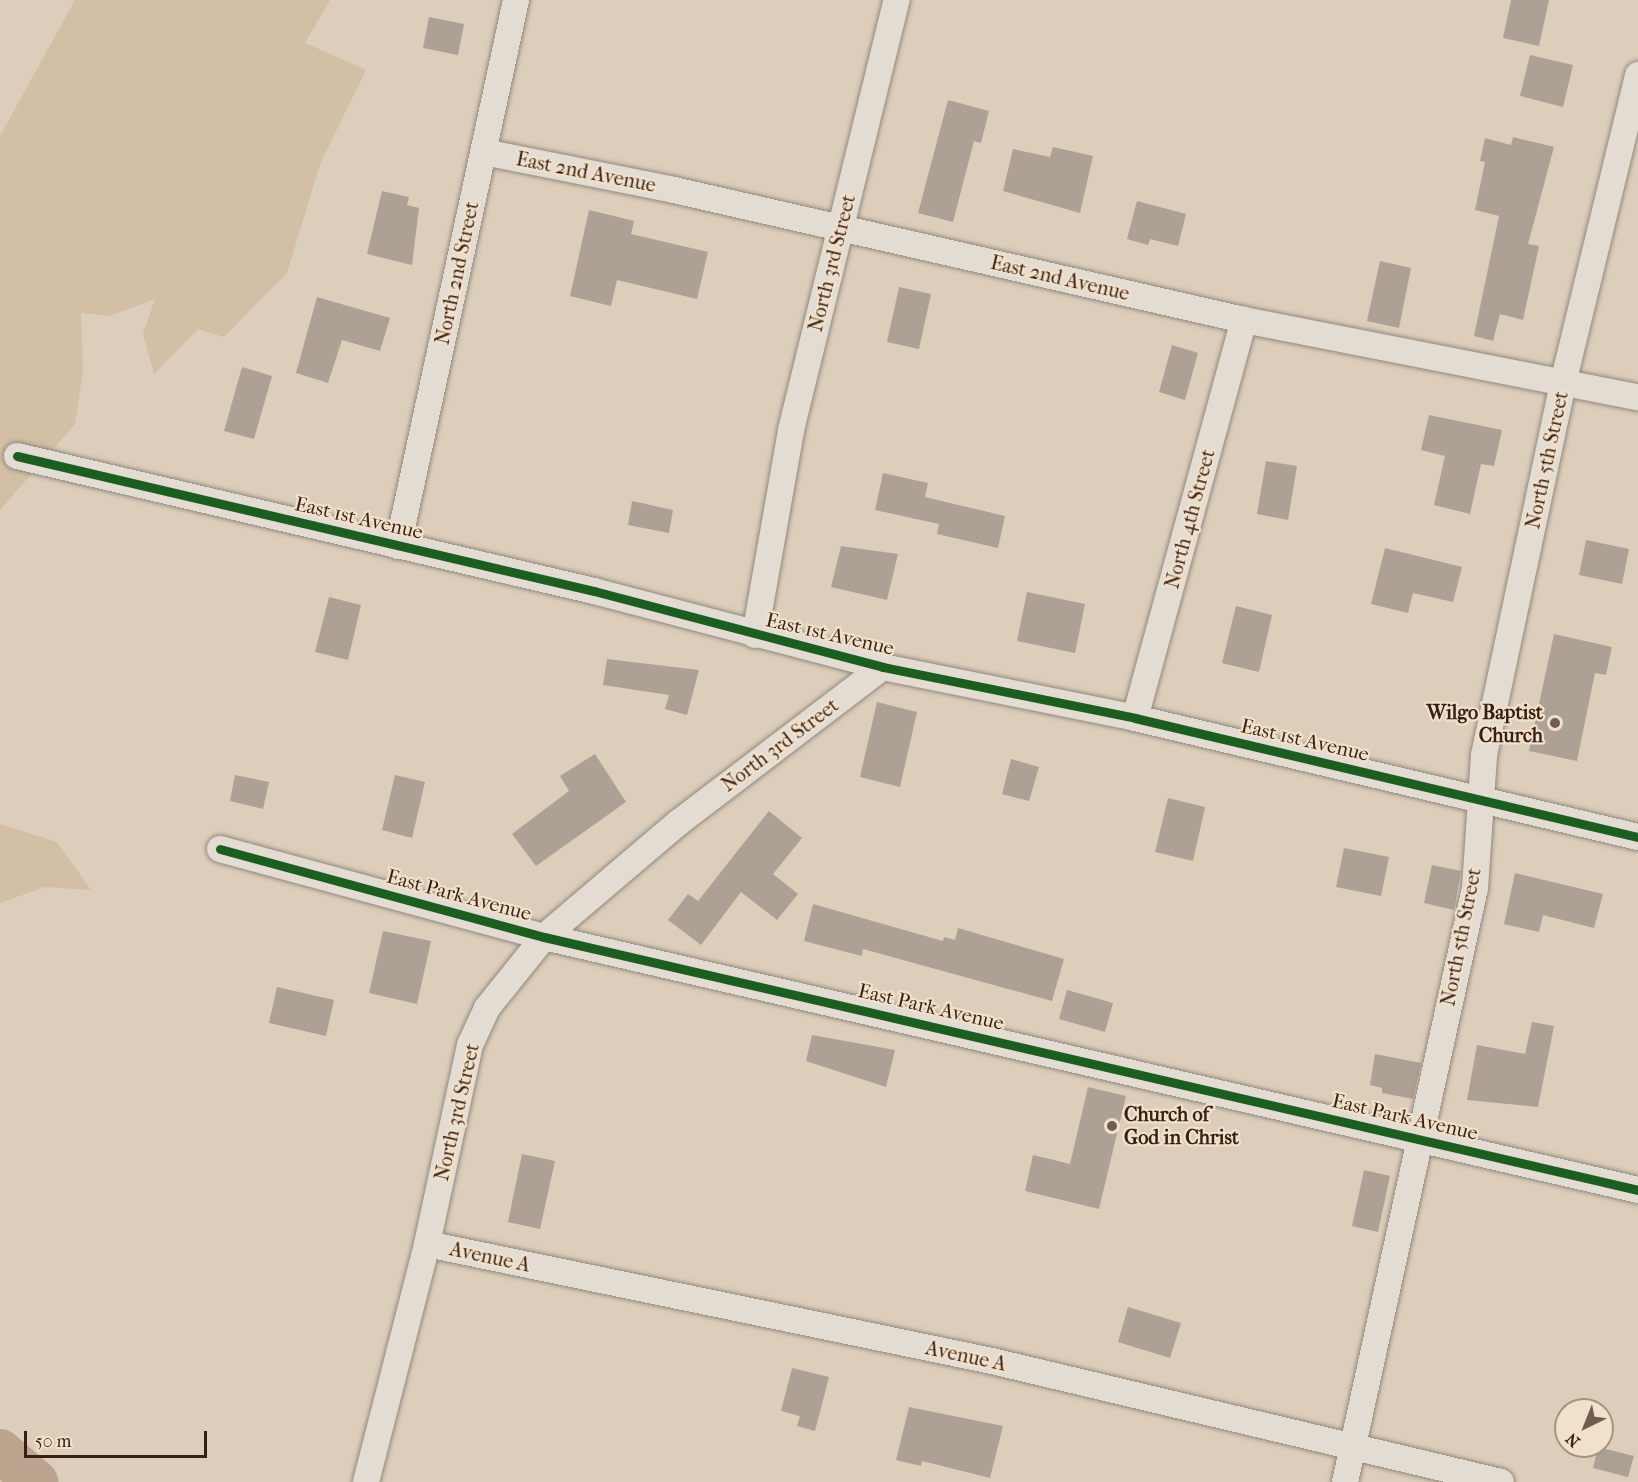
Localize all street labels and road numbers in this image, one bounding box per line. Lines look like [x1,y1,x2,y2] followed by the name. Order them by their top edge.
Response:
[514,147,658,197] street label: East 2nd Avenue
[803,192,861,334] street label: North 3rd Street
[430,199,484,347] street label: North 2nd Street
[988,250,1132,306] street label: East 2nd Avenue
[1521,389,1573,531] street label: North 5th Street
[1160,447,1220,591] street label: North 4th Street
[293,492,425,544] street label: East 1st Avenue
[764,608,896,660] street label: East 1st Avenue
[717,693,843,797] street label: North 3rd Street
[1239,714,1371,766] street label: East 1st Avenue
[384,864,534,926] street label: East Park Avenue
[1436,866,1486,1008] street label: North 5th Street
[856,979,1006,1035] street label: East Park Avenue
[430,1041,484,1183] street label: North 3rd Street
[1330,1089,1480,1145] street label: East Park Avenue
[447,1237,533,1277] street label: Avenue A
[923,1336,1009,1376] street label: Avenue A

